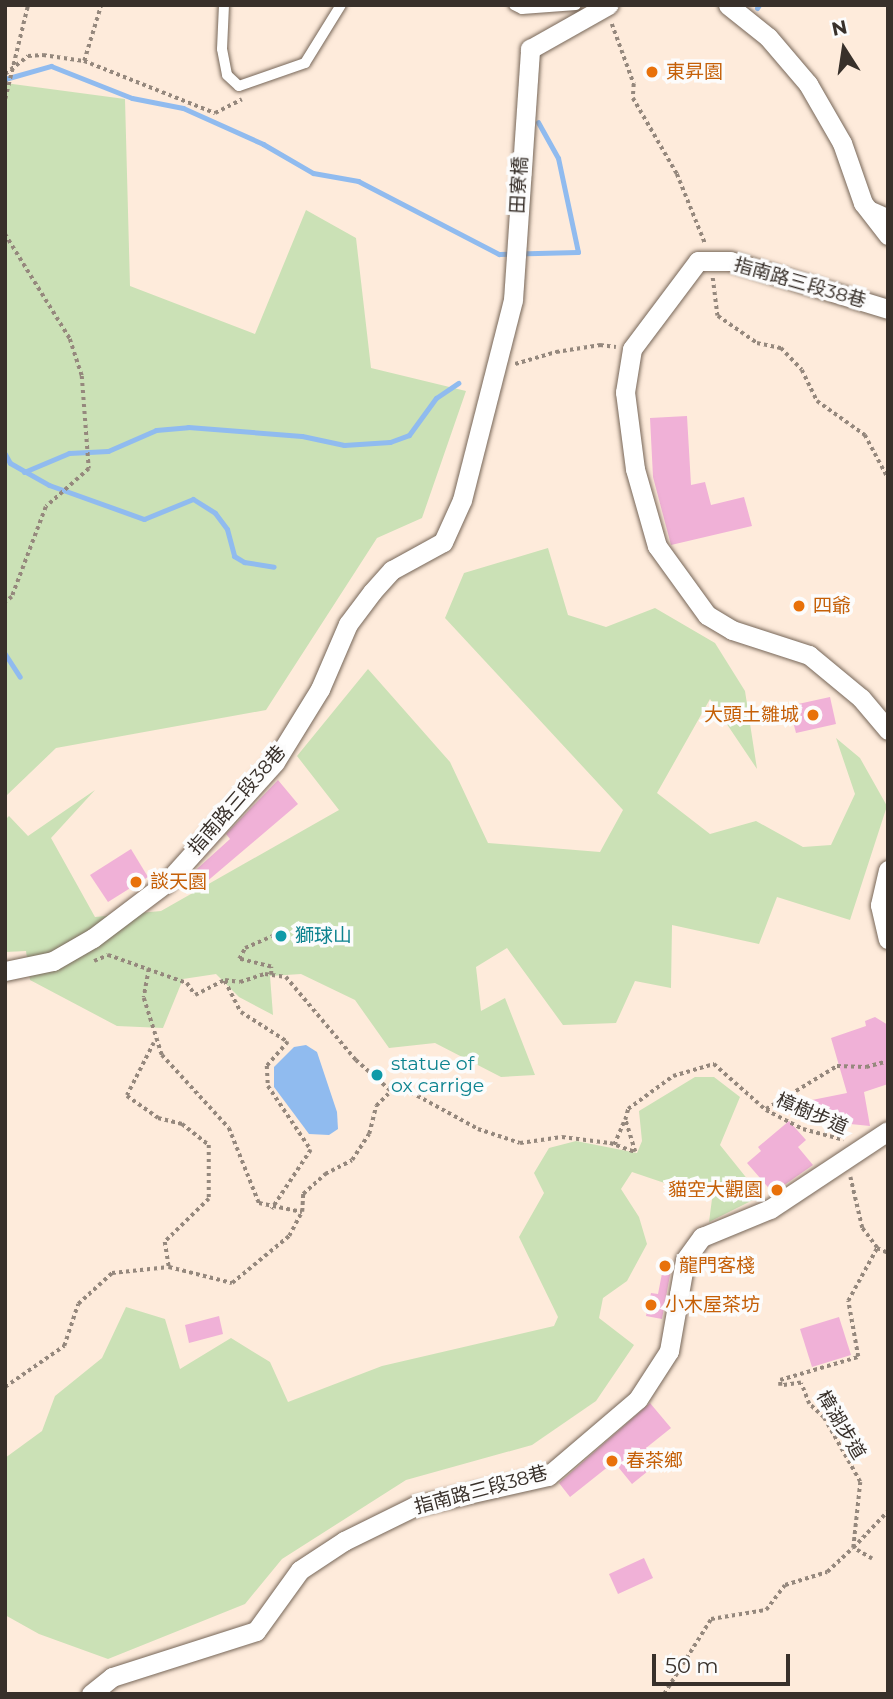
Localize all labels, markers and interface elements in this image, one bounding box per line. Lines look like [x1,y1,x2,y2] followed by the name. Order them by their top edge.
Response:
[809,14,879,84] north arrow
[830,15,849,41] text: N
[666,61,723,83] place label: 東昇園
[644,64,660,80] marker: 東昇園
[506,156,532,214] street label: 田寮橋
[731,253,869,313] street label: 指南路三段38巷
[813,595,851,617] place label: 四爺
[791,598,807,614] marker: 四爺
[704,704,799,726] place label: 大頭土雛城
[805,707,821,723] marker: 大頭土雛城
[184,741,290,859] street label: 指南路三段38巷
[150,871,207,893] place label: 談天園
[128,874,144,890] marker: 談天園
[295,925,352,947] place label: 獅球山
[273,928,289,944] marker: 獅球山
[391,1053,484,1097] place label: statue of ox carrige
[369,1067,385,1083] marker: statue of ox carrige
[773,1089,851,1139] street label: 樟樹步道
[668,1179,763,1201] place label: 貓空大觀園
[769,1182,785,1198] marker: 貓空大觀園
[679,1255,755,1277] place label: 龍門客棧
[657,1258,673,1274] marker: 龍門客棧
[665,1294,760,1316] place label: 小木屋茶坊
[643,1297,659,1313] marker: 小木屋茶坊
[812,1387,870,1463] street label: 樟湖步道
[626,1450,683,1472] place label: 春茶鄉
[604,1453,620,1469] marker: 春茶鄉
[412,1461,550,1519] street label: 指南路三段38巷
[655,1640,793,1684] scale bar
[665,1653,719,1678] text: 50 m

